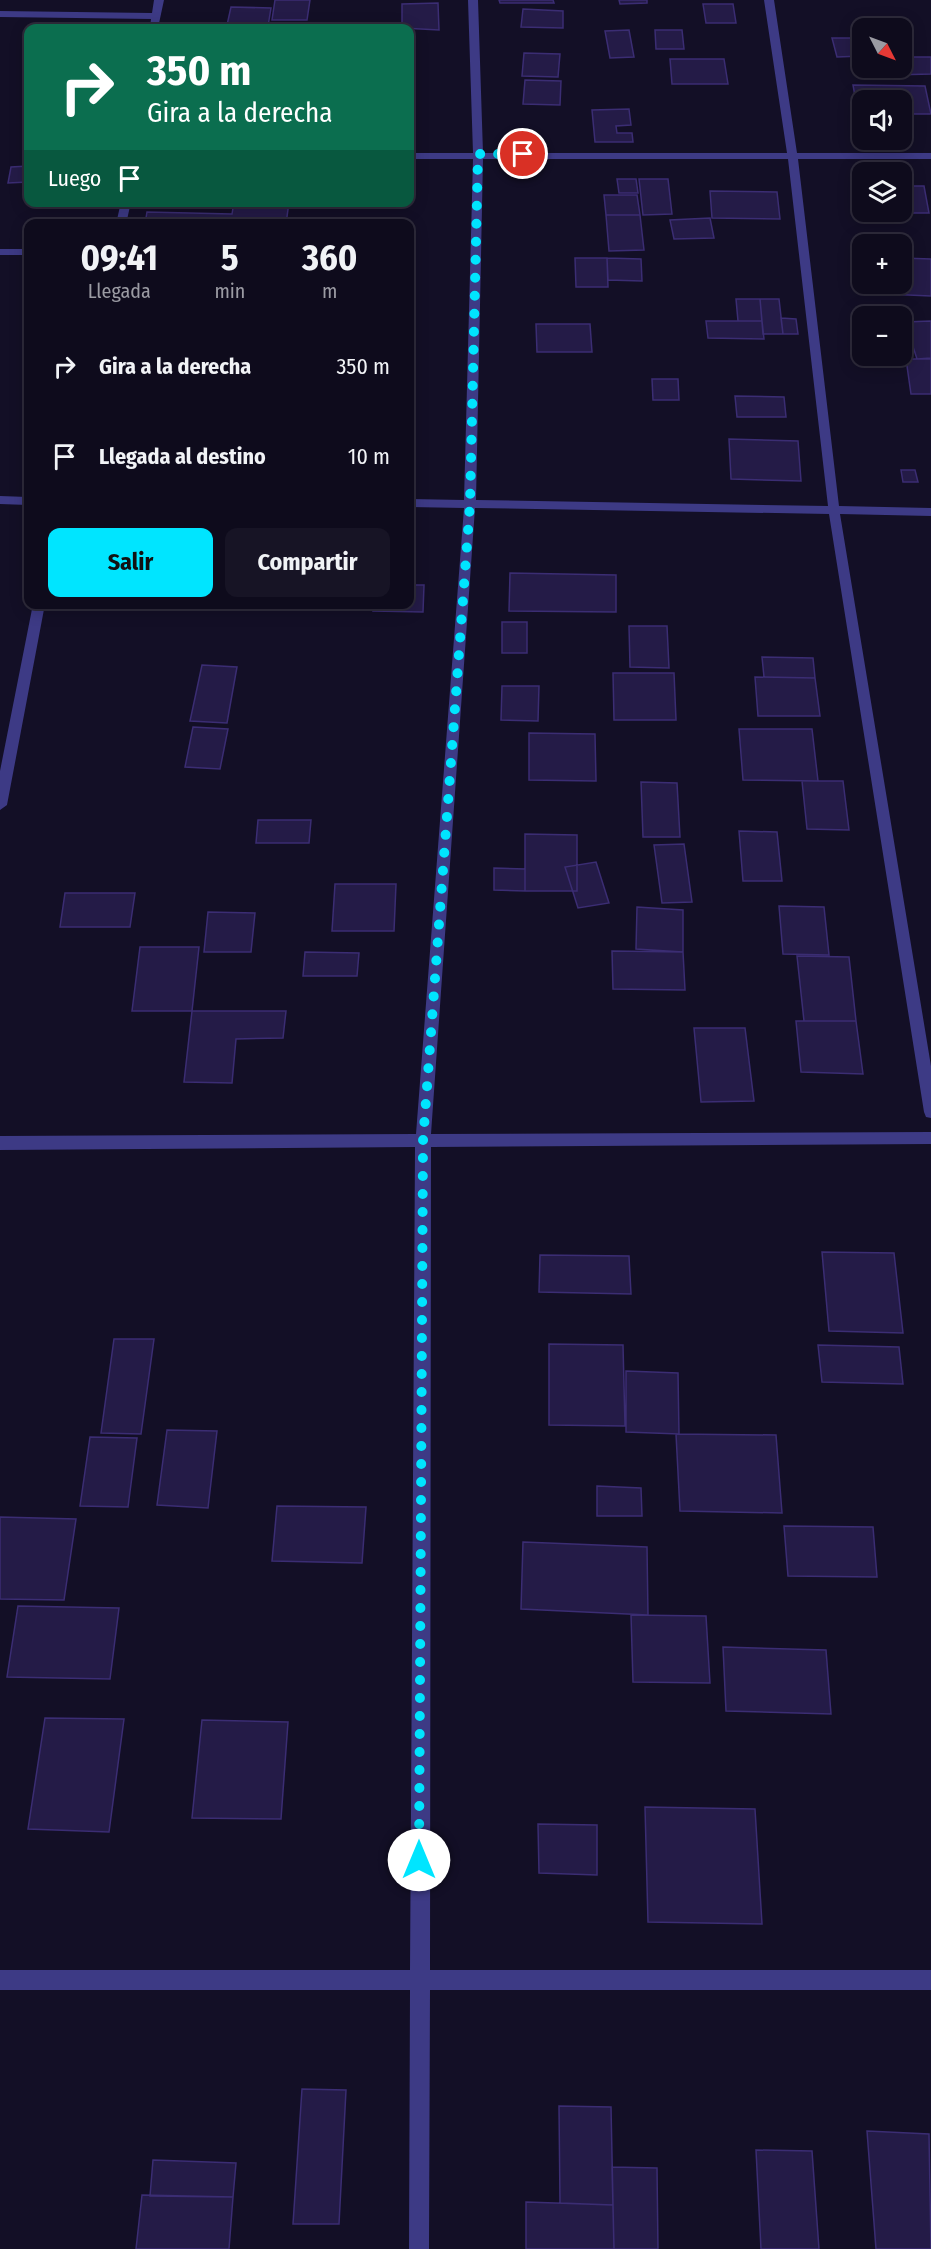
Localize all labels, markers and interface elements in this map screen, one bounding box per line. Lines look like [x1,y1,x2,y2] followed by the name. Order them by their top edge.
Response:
[852,18,912,78] north arrow
[852,18,912,366] map controls
[147,46,251,96] text: 350 m
[48,48,126,126] icon: right
[852,90,912,150] button: sound
[147,97,332,129] text: Gira a la derecha
[497,128,548,179] pin
[506,137,539,170] icon: arrive
[113,162,146,195] icon: arrive
[852,162,912,222] button: layers
[48,165,101,192] text: Luego
[852,234,912,294] button: +
[81,236,158,280] text: 09:41
[221,236,239,280] text: 5
[302,236,357,280] text: 360
[88,279,151,303] text: Llegada
[214,279,245,303] text: min
[322,279,337,303] text: m
[852,306,912,366] button: −
[48,350,81,383] icon: right
[99,353,251,380] text: Gira a la derecha
[336,353,390,380] text: 350 m
[48,440,81,473] icon: arrive
[99,443,266,470] text: Llegada al destino
[348,443,390,470] text: 10 m
[48,528,213,597] button: Salir
[225,528,390,597] button: Compartir
[387,1828,451,1892] position arrow

